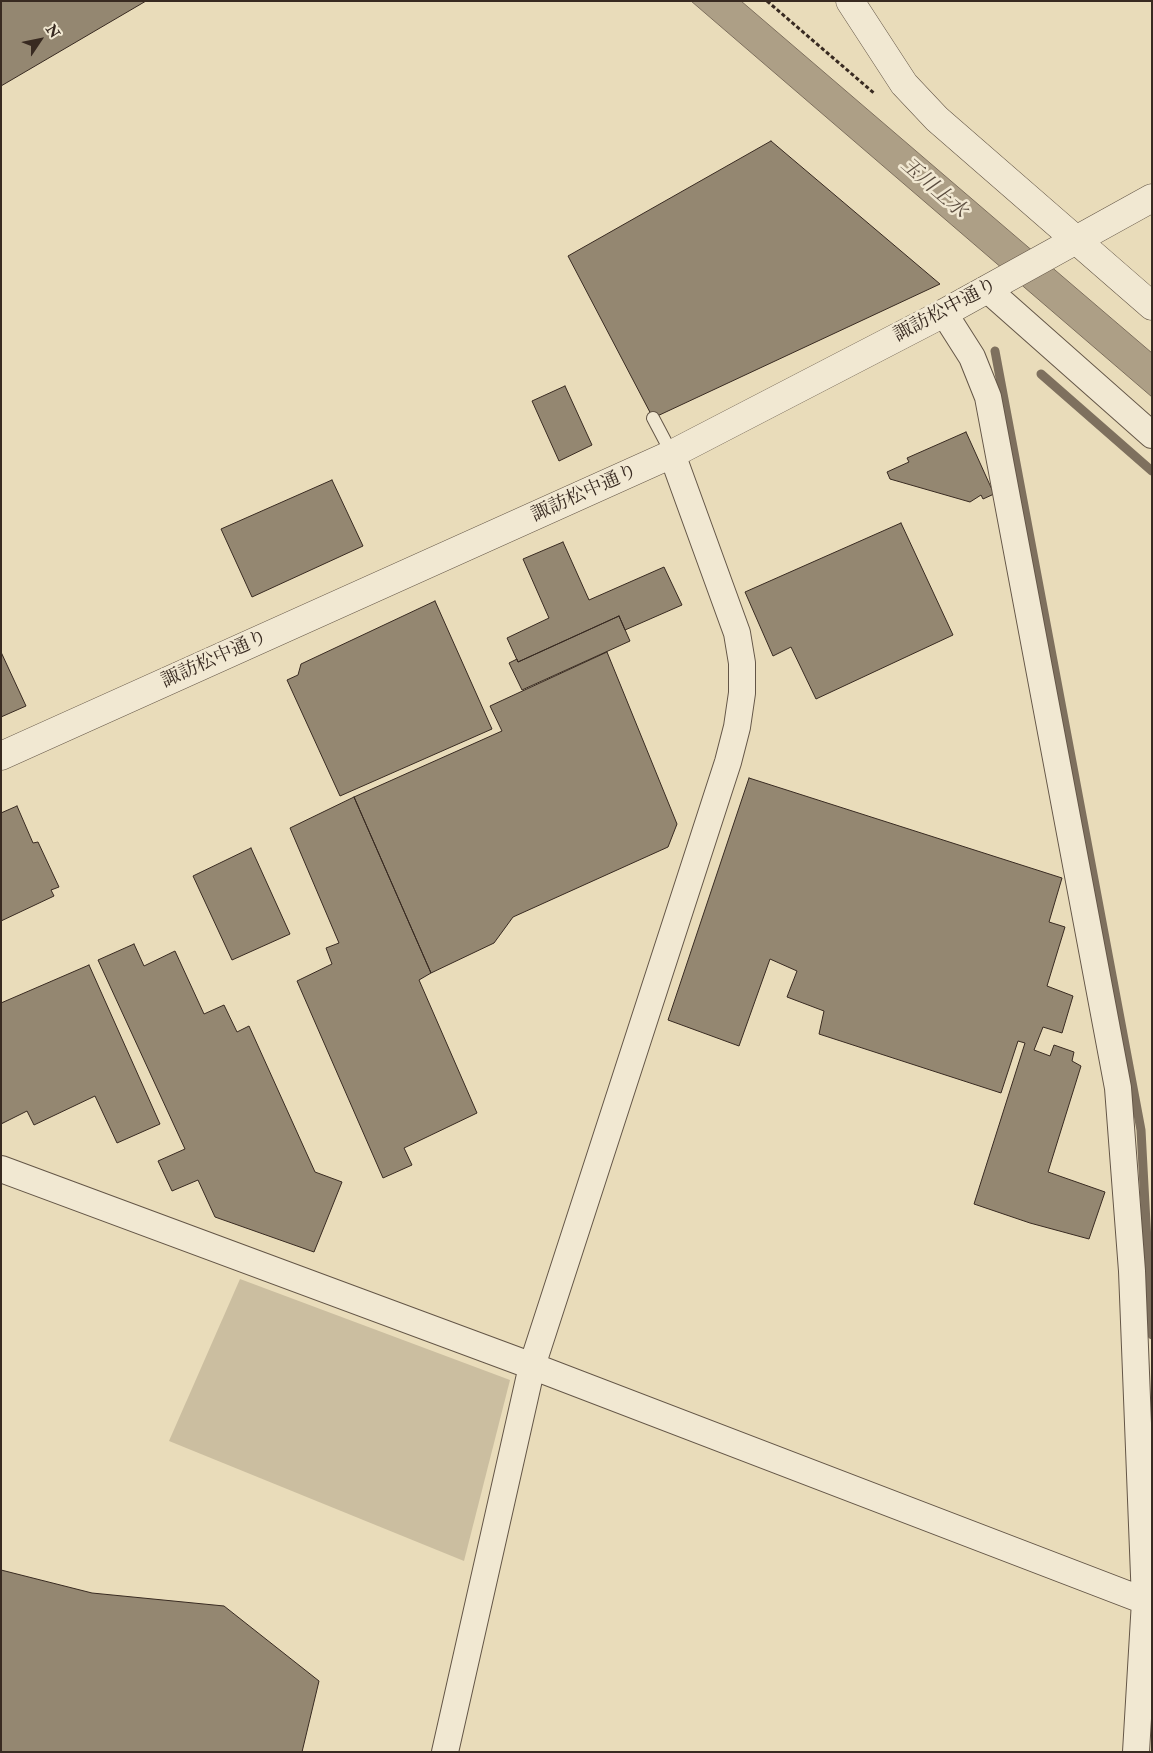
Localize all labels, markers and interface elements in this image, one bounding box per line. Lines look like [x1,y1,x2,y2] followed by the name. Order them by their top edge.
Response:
[15,15,65,65] north arrow
[42,21,63,41] text: N
[895,154,971,224] water label: 玉川上水
[890,274,1002,348] street label: 諏訪松中通り
[528,460,642,528] street label: 諏訪松中通り
[158,626,272,694] street label: 諏訪松中通り

